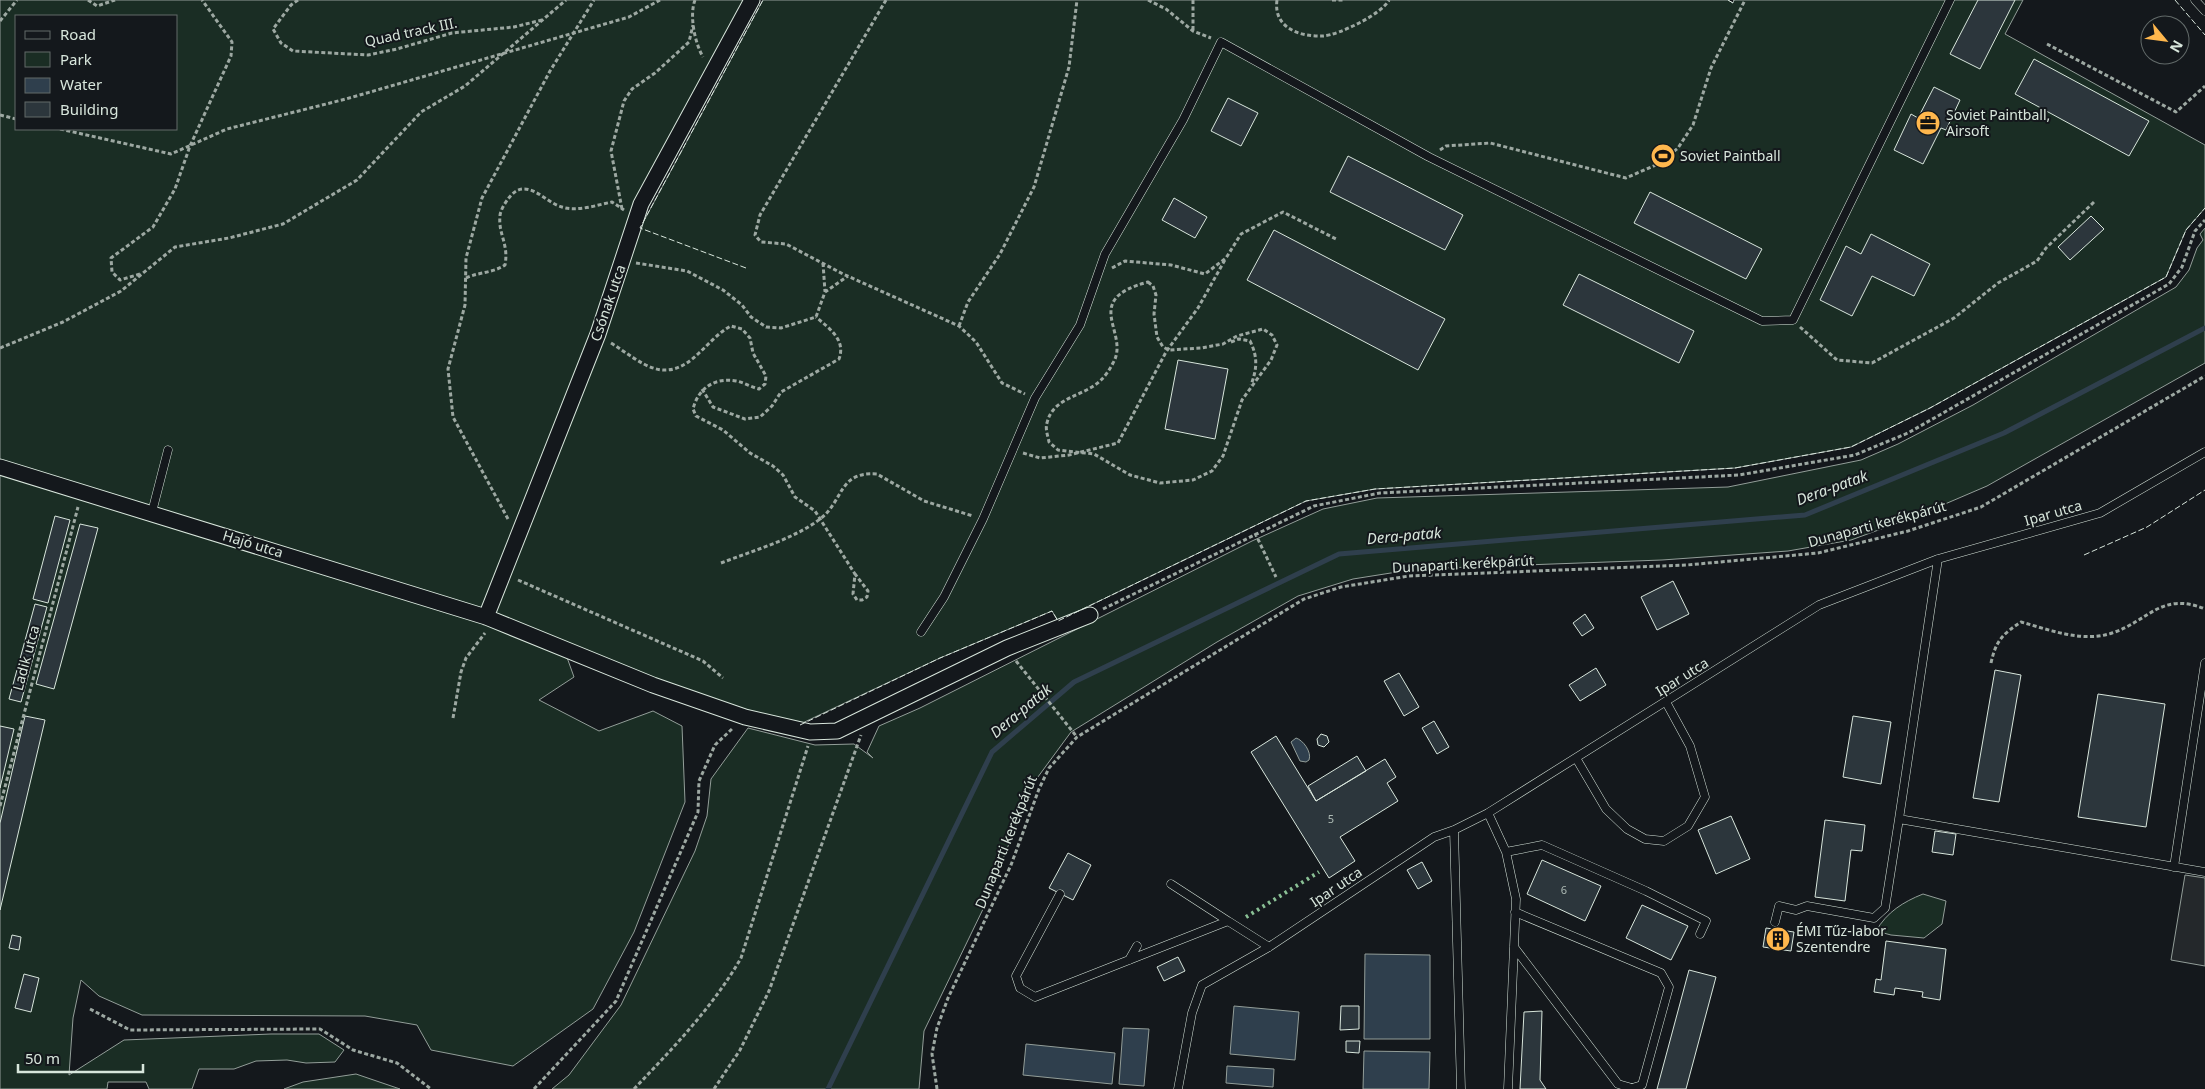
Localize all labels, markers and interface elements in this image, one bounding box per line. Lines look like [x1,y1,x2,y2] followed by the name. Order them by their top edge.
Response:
[363,12,459,51] street label: Quad track III.
[15,15,178,130] legend
[2140,15,2190,65] north arrow
[60,24,96,44] text: Road
[2166,37,2188,56] text: N
[60,49,92,69] text: Park
[60,74,102,94] text: Water
[60,99,118,119] text: Building
[1946,105,2050,140] place label: Soviet Paintball, Airsoft
[1915,110,1941,136] office icon: Soviet Paintball, Airsoft
[1650,143,1676,169] sports icon: Soviet Paintball
[1680,146,1781,165] place label: Soviet Paintball
[586,262,630,344] street label: Csónak utca
[1793,465,1871,509] water label: Dera-patak
[2022,495,2084,530] street label: Ipar utca
[1806,496,1948,551] street label: Dunaparti kerékpárút
[1366,522,1442,548] water label: Dera-patak
[221,525,286,562] street label: Hajó utca
[1392,550,1534,577] street label: Dunaparti kerékpárút
[8,623,43,693] street label: Ladik utca
[1652,653,1712,700] street label: Ipar utca
[985,678,1056,742] water label: Dera-patak
[970,772,1041,911] street label: Dunaparti kerékpárút
[1328,811,1334,826] house number: 5
[1306,862,1365,911] street label: Ipar utca
[1561,882,1567,897] house number: 6
[1796,921,1886,956] place label: ÉMI Tűz-labor Szentendre
[1765,926,1791,952] building icon: ÉMI Tűz-labor Szentendre
[18,1042,142,1074] scale bar
[25,1048,60,1068] text: 50 m

